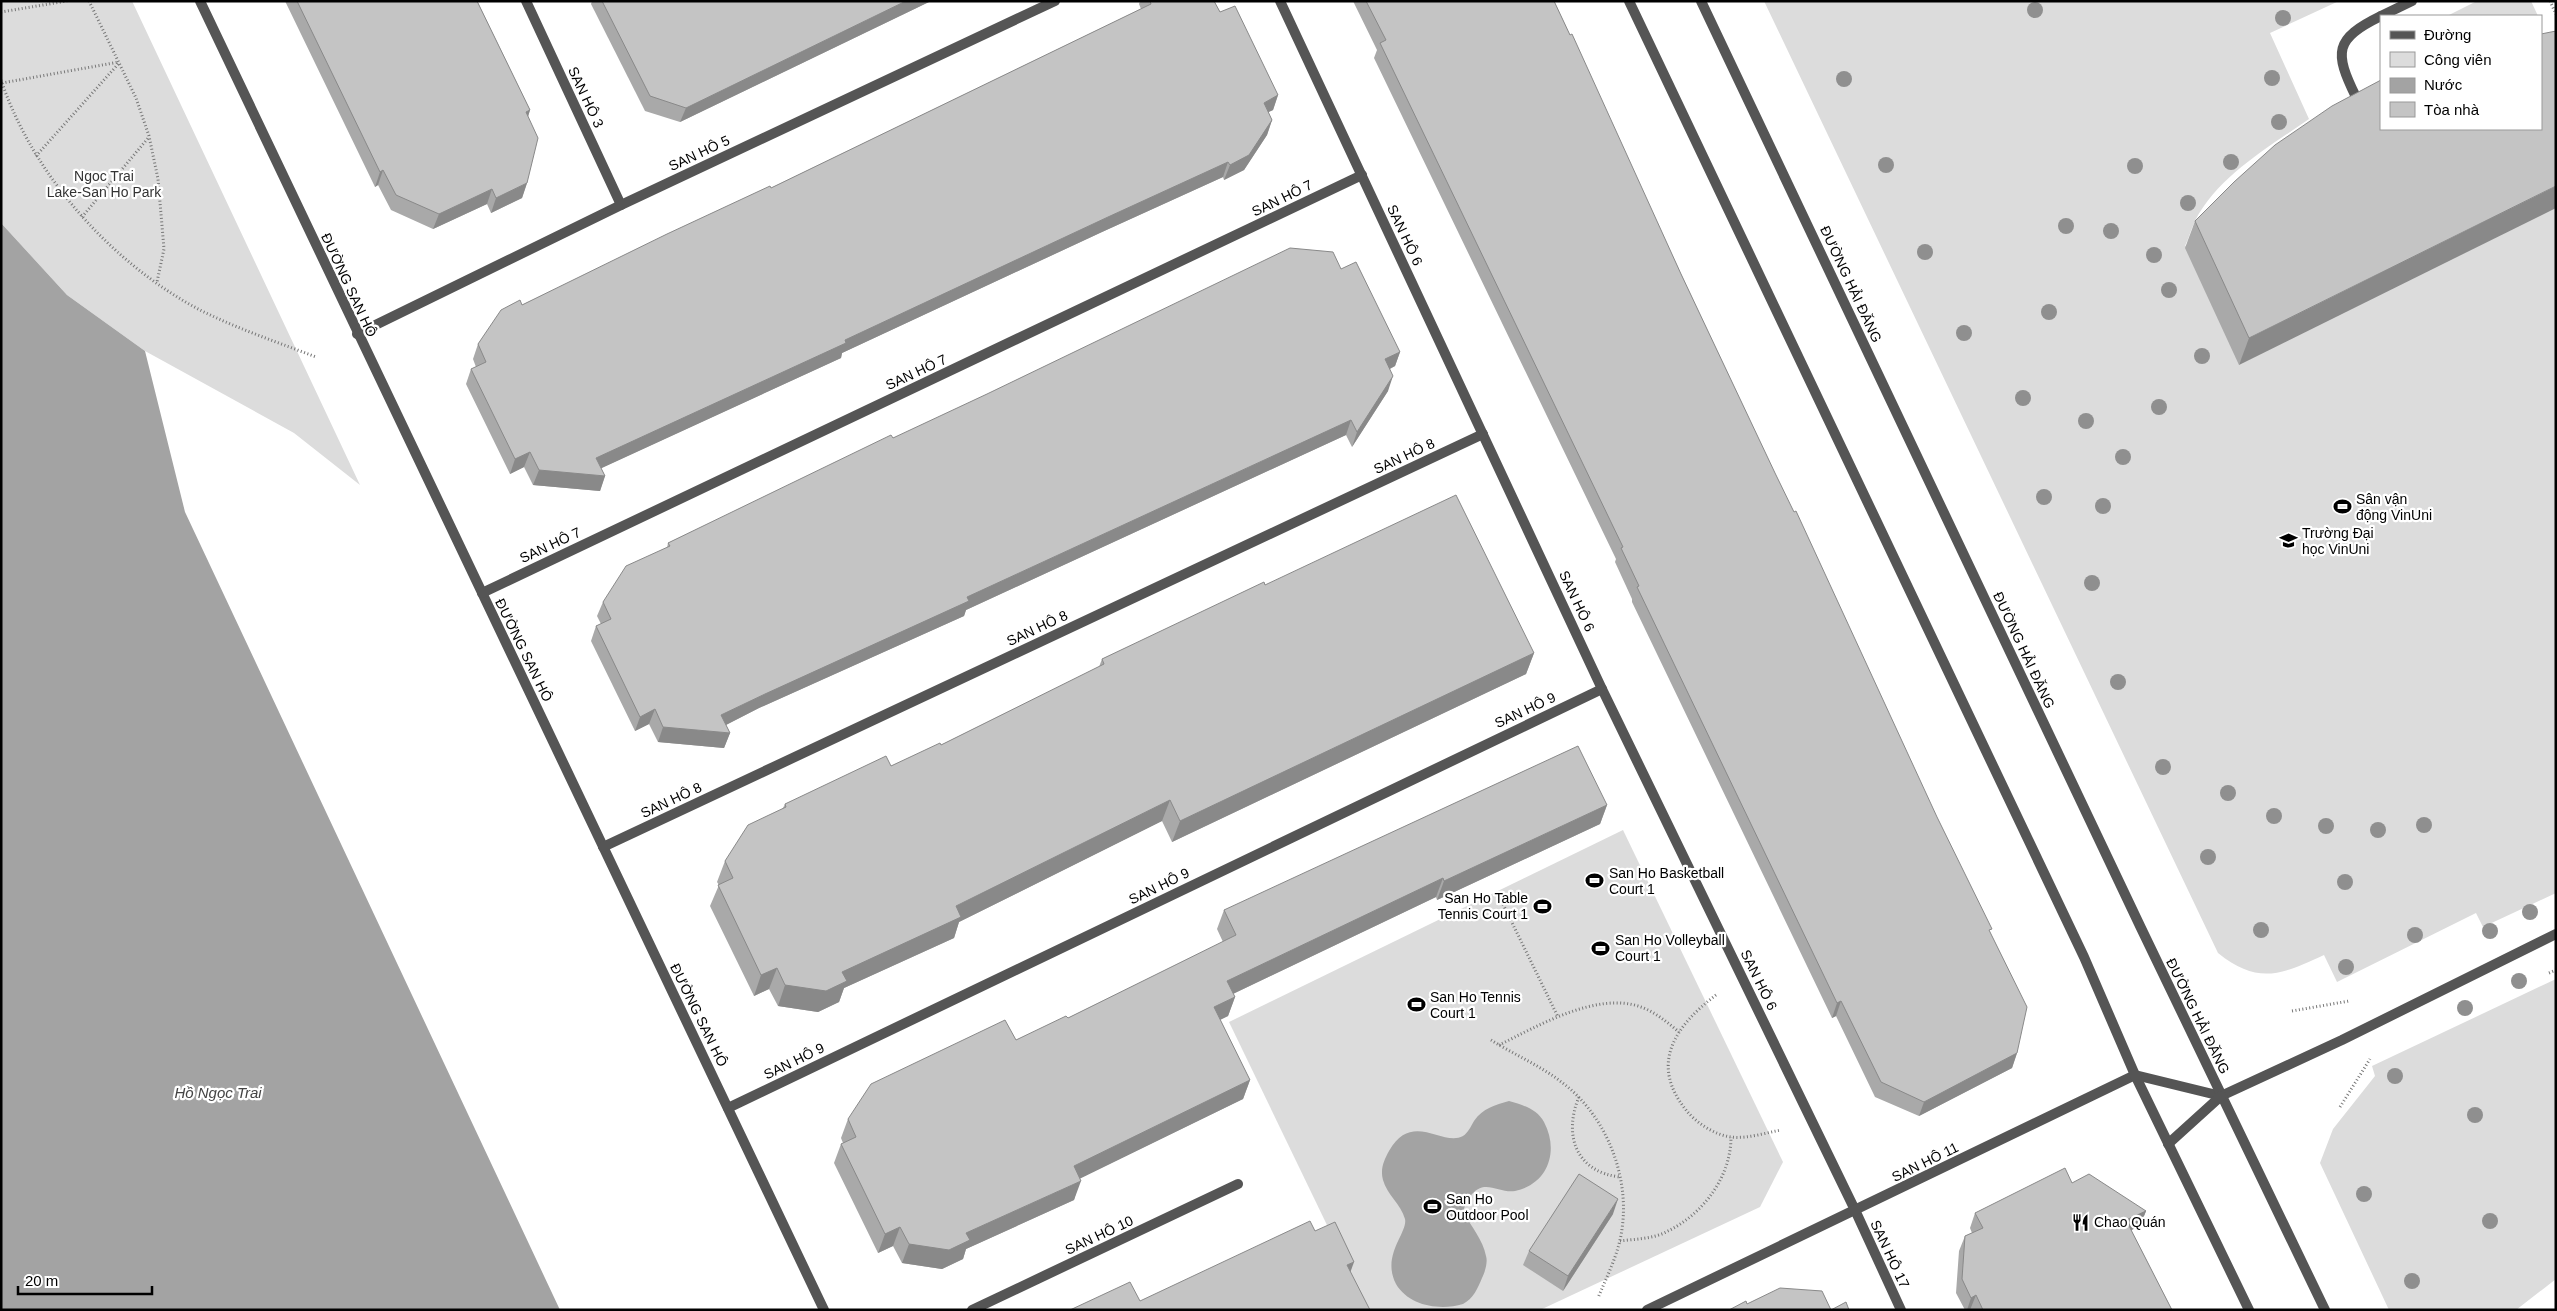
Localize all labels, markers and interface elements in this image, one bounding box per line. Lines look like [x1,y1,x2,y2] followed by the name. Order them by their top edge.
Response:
[2380,15,2542,130] legend
[2424,26,2471,43] text: Đường
[2424,51,2492,68] text: Công viên
[565,64,607,130] street label: SAN HÔ 3
[2424,76,2463,93] text: Nước
[2424,101,2480,118] text: Tòa nhà
[666,132,732,174] street label: SAN HÔ 5
[47,168,162,200] park label: Ngoc Trai Lake-San Ho Park
[1249,176,1315,220] street label: SAN HÔ 7
[1384,202,1426,268] street label: SAN HÔ 6
[1817,223,1885,345] street label: ĐƯỜNG HẢI ĐĂNG
[318,231,380,340] street label: ĐƯỜNG SAN HÔ
[883,351,949,393] street label: SAN HÔ 7
[1371,435,1437,477] street label: SAN HÔ 8
[2356,491,2432,523] place label: Sân vận động VinUni
[2332,497,2352,517] sports icon: Sân vận động VinUni
[517,524,583,566] street label: SAN HÔ 7
[2302,525,2374,557] place label: Trường Đại học VinUni
[2278,531,2298,551] school or university icon: Trường Đại học VinUni
[1556,568,1598,634] street label: SAN HÔ 6
[1990,589,2058,711] street label: ĐƯỜNG HẢI ĐĂNG
[492,596,556,704] street label: ĐƯỜNG SAN HÔ
[1004,607,1070,649] street label: SAN HÔ 8
[1492,689,1558,731] street label: SAN HÔ 9
[638,779,704,821] street label: SAN HÔ 8
[1126,864,1192,908] street label: SAN HÔ 9
[1609,865,1724,897] place label: San Ho Basketball Court 1
[1585,871,1605,891] sports icon: San Ho Basketball Court 1
[1438,890,1528,922] place label: San Ho Table Tennis Court 1
[1532,896,1552,916] sports icon: San Ho Table Tennis Court 1
[1615,932,1725,964] place label: San Ho Volleyball Court 1
[1591,938,1611,958] sports icon: San Ho Volleyball Court 1
[1737,947,1781,1013] street label: SAN HÔ 6
[2163,956,2233,1076] street label: ĐƯỜNG HẢI ĐĂNG
[667,961,731,1069] street label: ĐƯỜNG SAN HÔ
[1430,989,1521,1021] place label: San Ho Tennis Court 1
[1406,995,1426,1015] sports icon: San Ho Tennis Court 1
[761,1039,827,1083] street label: SAN HÔ 9
[174,1084,262,1101] water label: Hồ Ngọc Trai
[1889,1139,1961,1185] street label: SAN HÔ 11
[1446,1191,1529,1223] place label: San Ho Outdoor Pool
[1422,1197,1442,1217] sports icon: San Ho Outdoor Pool
[1062,1212,1136,1258] street label: SAN HÔ 10
[2070,1212,2090,1232] restaurant icon: Chao Quán
[2094,1214,2166,1230] place label: Chao Quán
[1867,1217,1913,1291] street label: SAN HÔ 17
[18,1264,151,1296] scale bar
[25,1272,58,1289] text: 20 m

